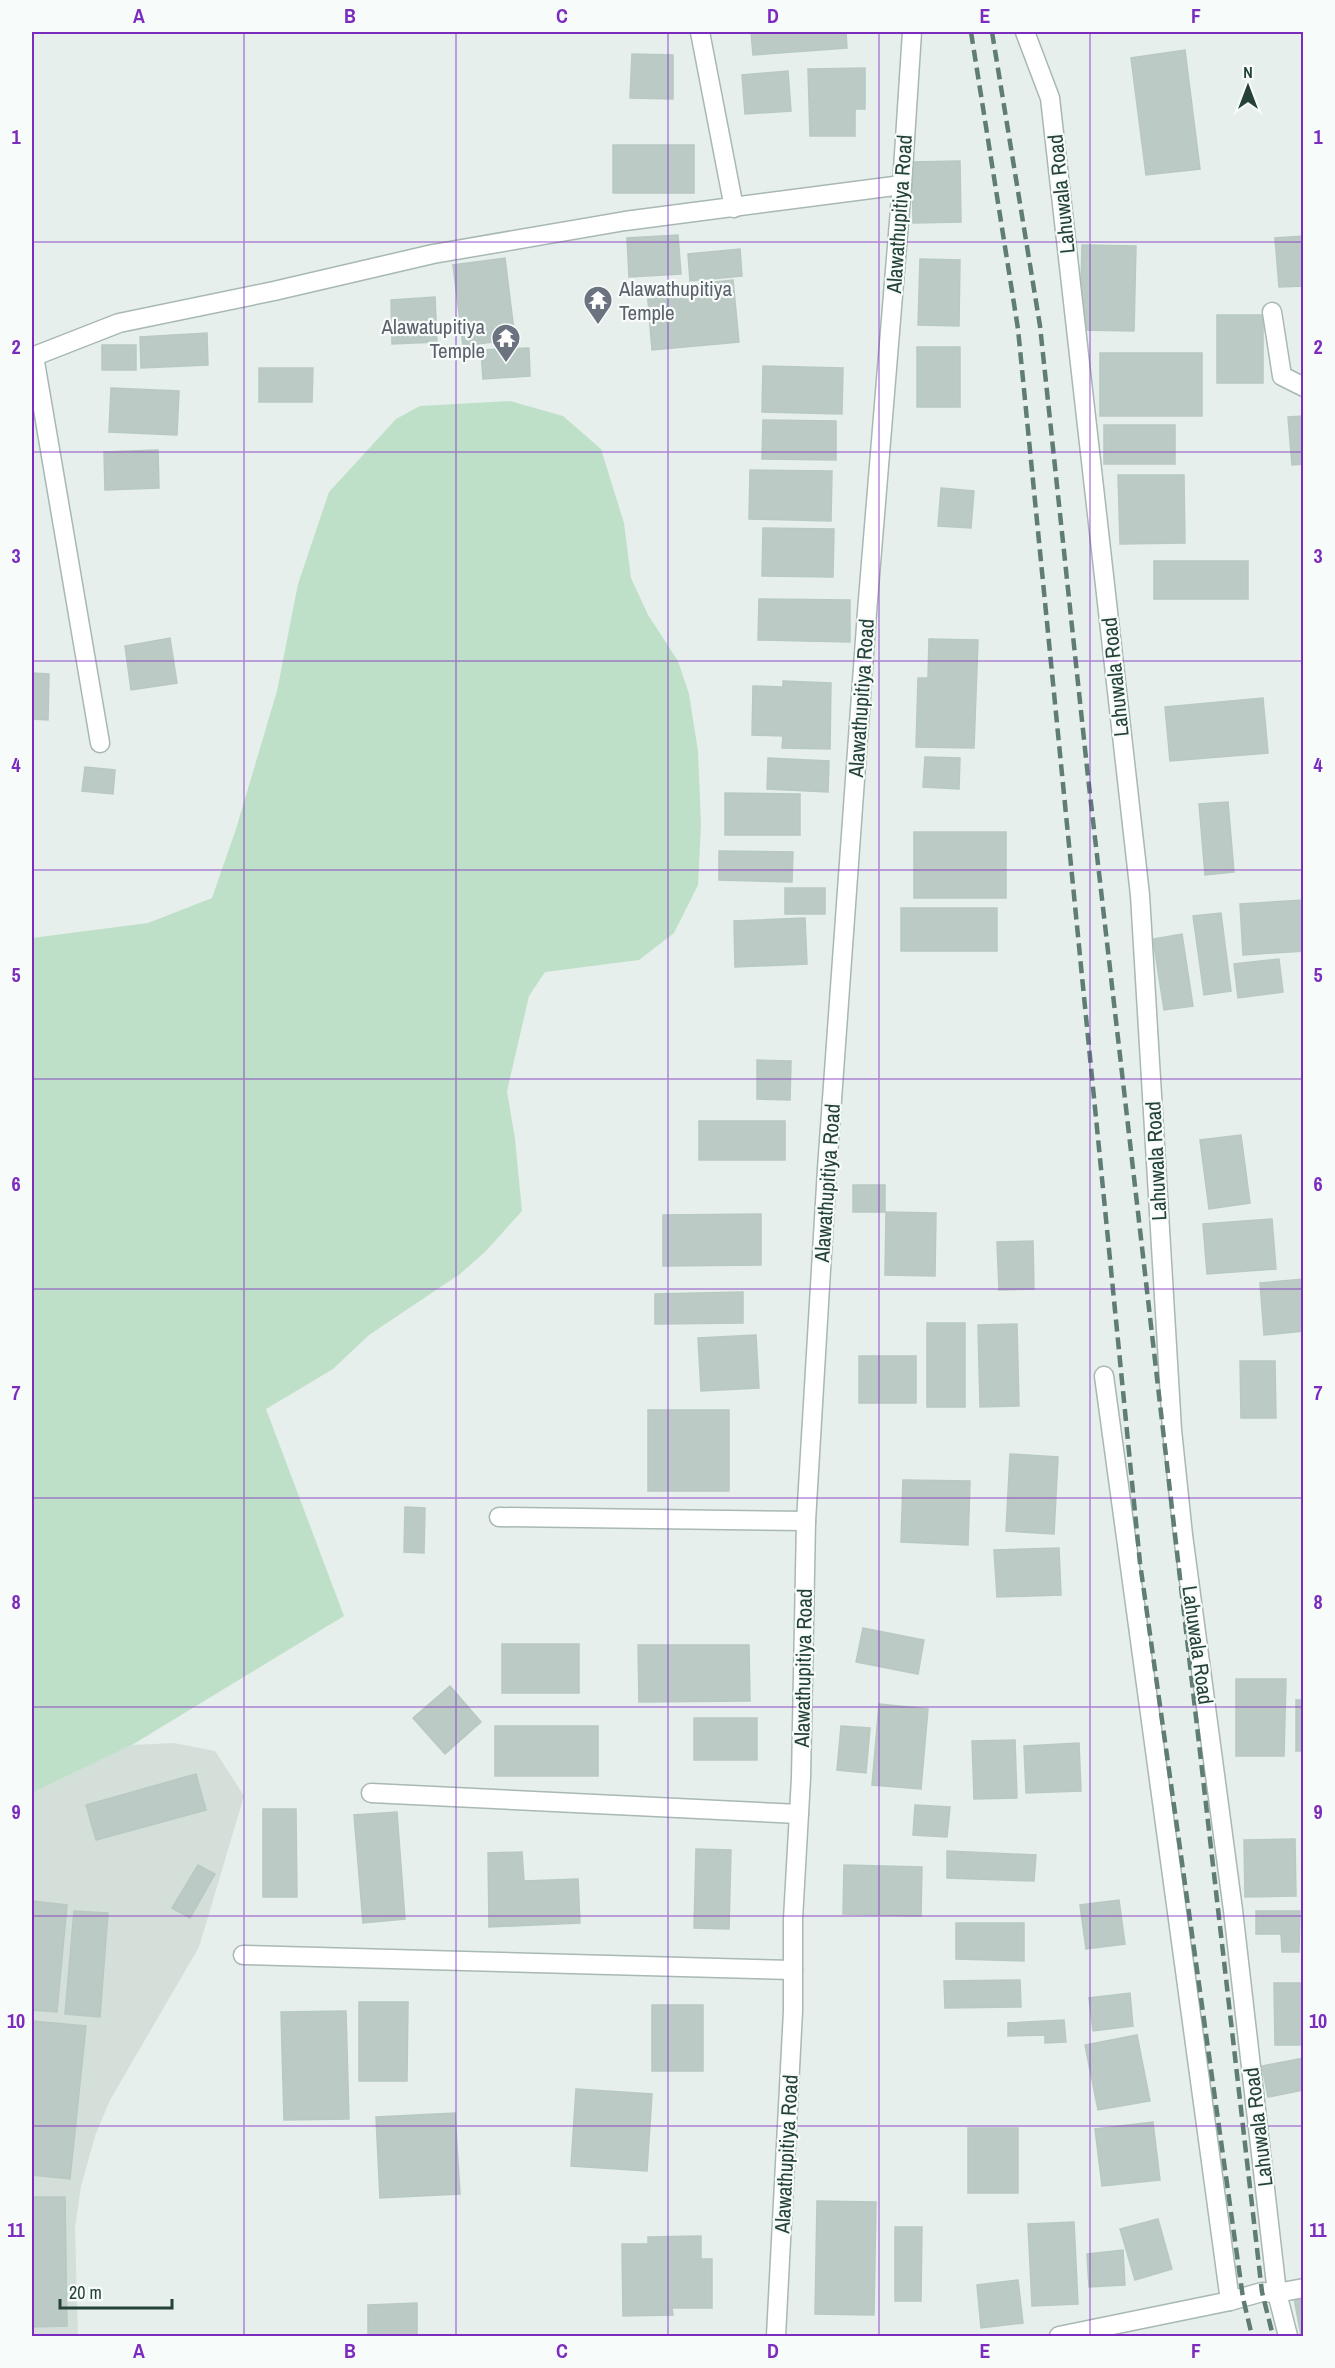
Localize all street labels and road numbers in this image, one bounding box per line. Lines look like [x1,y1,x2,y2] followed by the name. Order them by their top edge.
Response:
[1040,133,1082,255] street label: Lahuwala Road
[879,134,919,295] street label: Alawathupitiya Road
[1094,616,1136,738] street label: Lahuwala Road
[841,618,881,779] street label: Alawathupitiya Road
[1138,1100,1174,1222] street label: Lahuwala Road
[807,1103,847,1264] street label: Alawathupitiya Road
[1175,1584,1221,1706] street label: Lahuwala Road
[787,1588,819,1749] street label: Alawathupitiya Road
[1236,2066,1280,2188] street label: Lahuwala Road
[767,2074,805,2235] street label: Alawathupitiya Road

